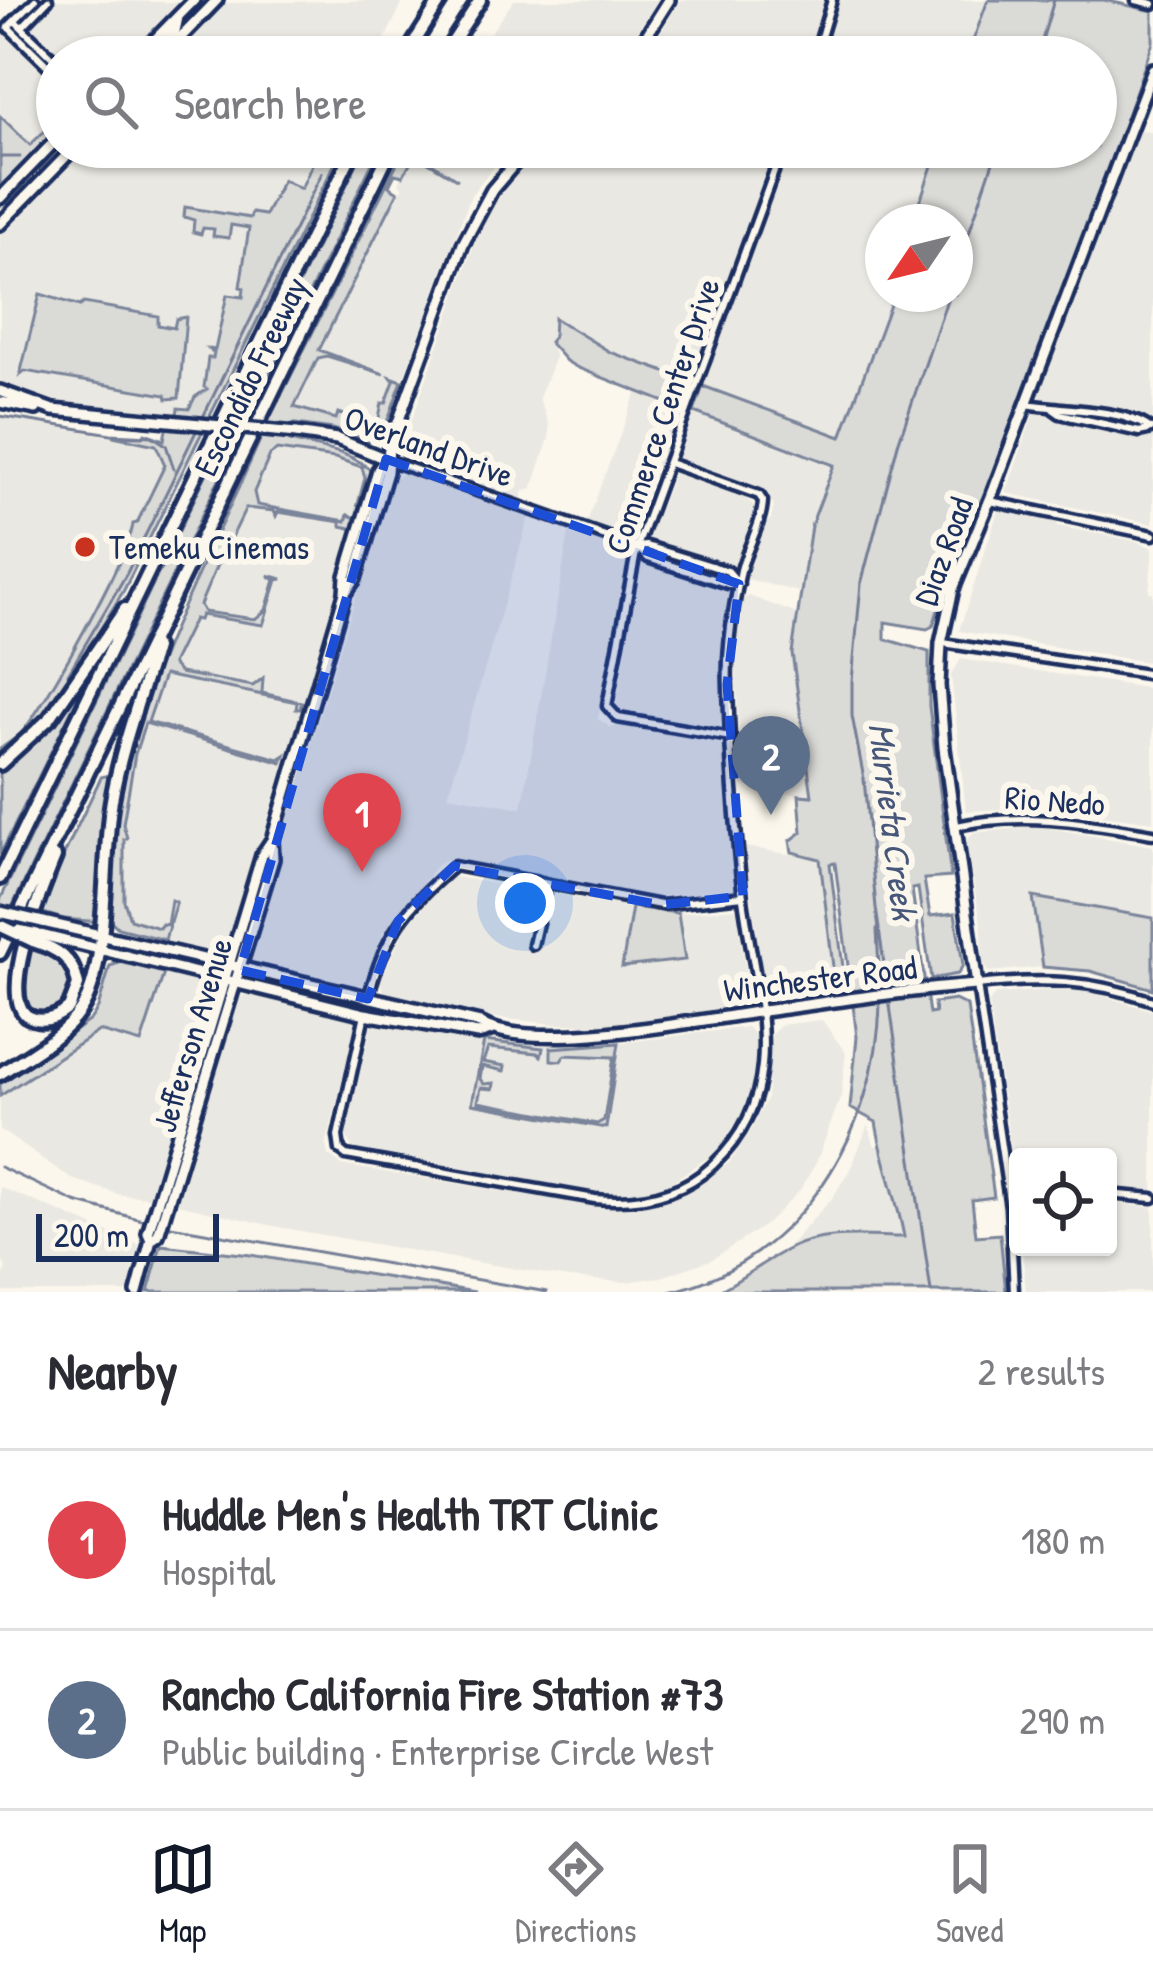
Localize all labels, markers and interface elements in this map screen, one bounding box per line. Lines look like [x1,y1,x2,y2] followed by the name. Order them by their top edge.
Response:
[36,36,1117,168] search box
[78,69,144,135] icon: search
[174,72,366,133] text: Search here
[865,204,973,312] north arrow
[183,269,318,483] street label: Escondido Freeway
[594,272,730,560] street label: Commerce Center Drive
[339,395,519,497] street label: Overland Drive
[903,491,983,611] street label: Diaz Road
[109,525,309,569] place label: Temeku Cinemas
[72,534,98,560] marker: Temeku Cinemas
[732,716,810,815] pin: 2
[858,720,931,925] water label: Murrieta Creek
[323,773,401,872] pin: 1
[1004,775,1106,825] street label: Rio Nedo
[495,873,555,933] your location
[142,933,242,1137] street label: Jefferson Avenue
[721,944,919,1012] street label: Winchester Road
[1009,1148,1117,1256] map controls
[1009,1148,1117,1256] button: locate
[36,1208,219,1261] scale bar
[54,1213,129,1257] text: 200 m
[48,1336,178,1405] text: Nearby
[978,1344,1105,1397] text: 2 results
[162,1483,657,1544] text: Huddle Men's Health TRT Clinic
[80,1513,94,1566] text: 1
[1021,1513,1105,1566] text: 180 m
[162,1544,276,1597] text: Hospital
[162,1663,723,1724] text: Rancho California Fire Station #73
[78,1693,96,1746] text: 2
[1019,1693,1105,1746] text: 290 m
[162,1724,713,1777] text: Public building · Enterprise Circle West
[150,1836,216,1952] tab: Map
[515,1836,637,1952] tab: Directions
[936,1836,1003,1952] tab: Saved

